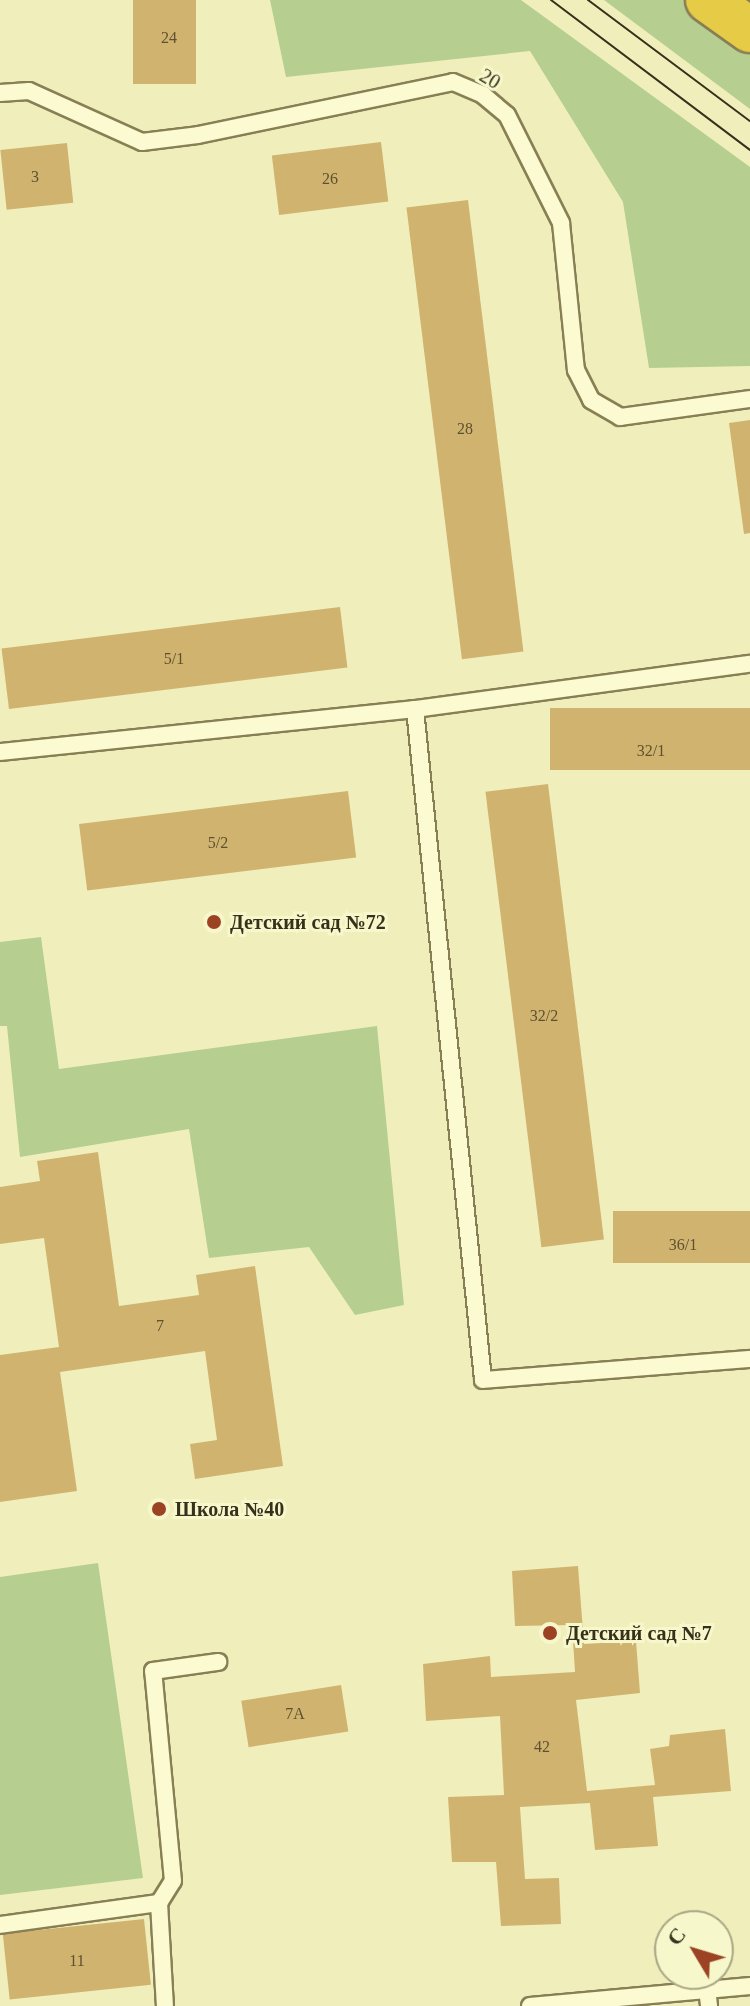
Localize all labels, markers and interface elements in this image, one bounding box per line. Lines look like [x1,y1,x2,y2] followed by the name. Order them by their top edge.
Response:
[161,28,177,48] house number: 24
[475,64,505,94] street label: 20
[31,167,39,187] house number: 3
[322,169,338,189] house number: 26
[457,419,473,439] house number: 28
[164,649,184,669] house number: 5/1
[637,741,665,761] house number: 32/1
[208,833,228,853] house number: 5/2
[230,910,386,934] place label: Детский сад №72
[205,913,223,931] marker: Детский сад №72
[530,1006,558,1026] house number: 32/2
[669,1235,697,1255] house number: 36/1
[156,1316,164,1336] house number: 7
[175,1497,284,1521] place label: Школа №40
[150,1500,168,1518] marker: Школа №40
[566,1621,712,1645] place label: Детский сад №7
[541,1624,559,1642] marker: Детский сад №7
[285,1704,305,1724] house number: 7А
[534,1737,550,1757] house number: 42
[654,1910,734,1990] north arrow
[662,1922,691,1950] text: С
[69,1951,85,1971] house number: 11

